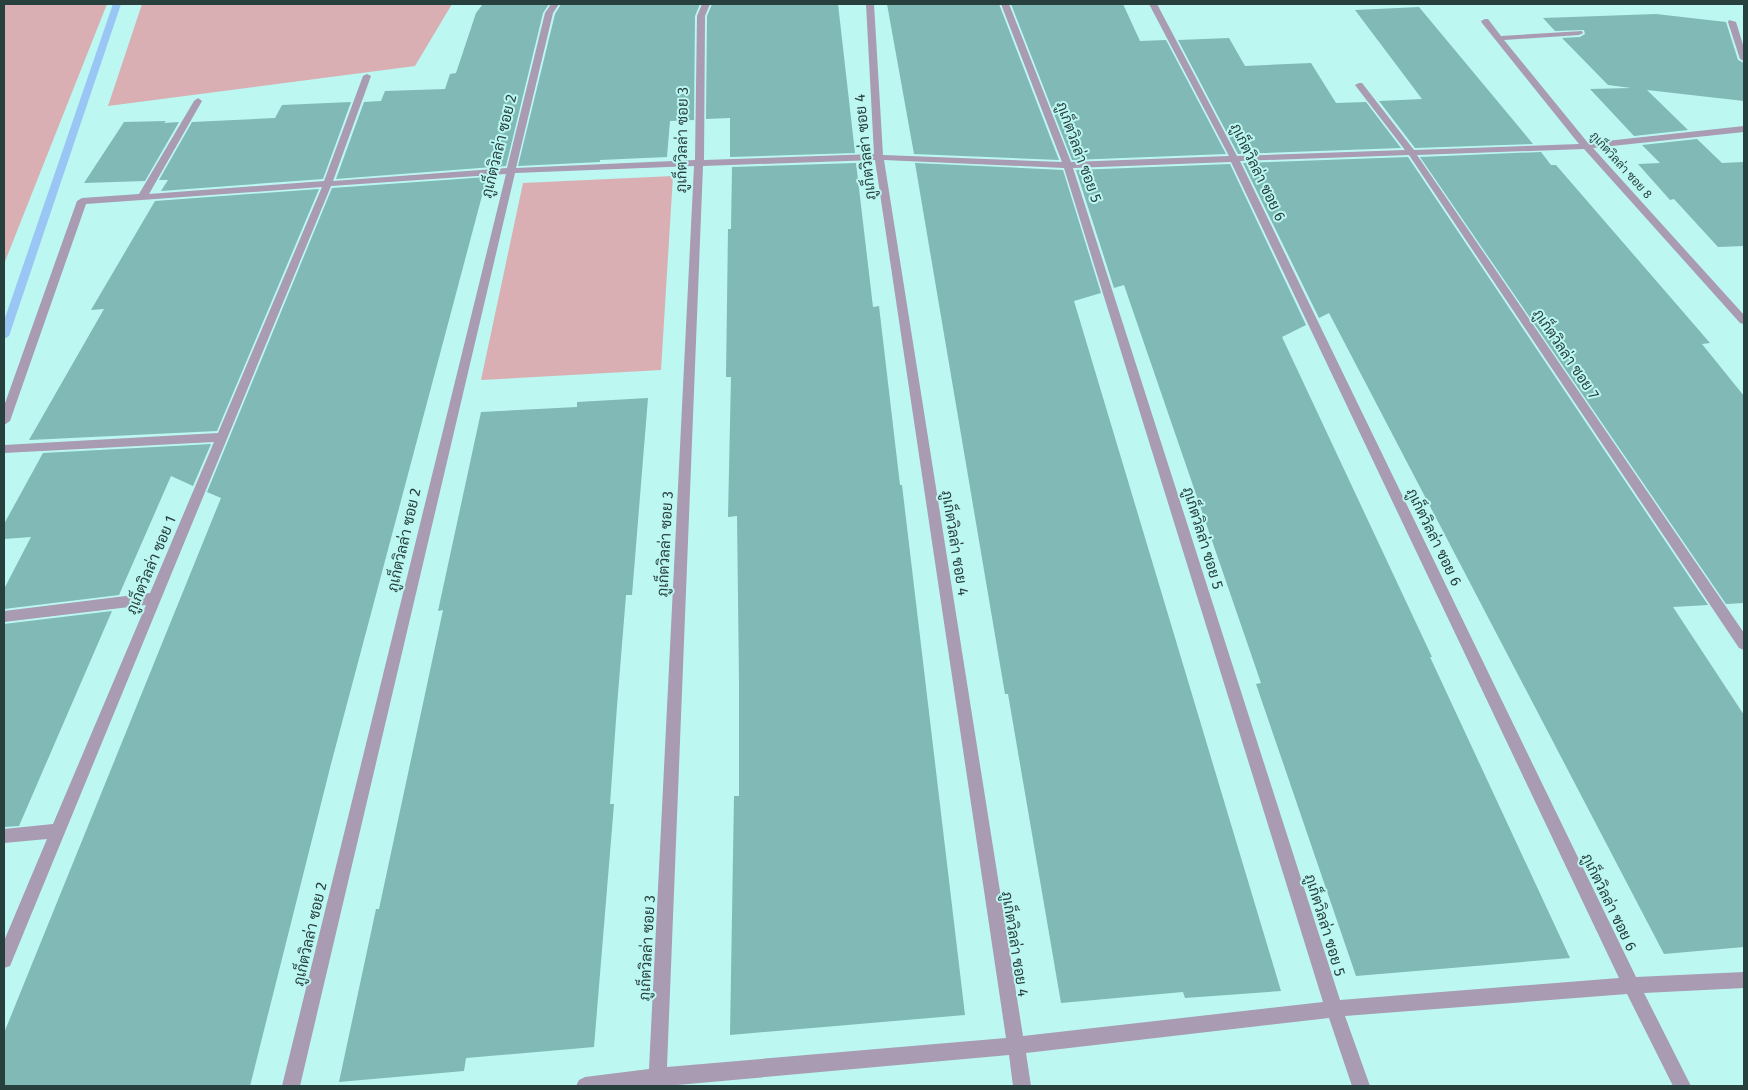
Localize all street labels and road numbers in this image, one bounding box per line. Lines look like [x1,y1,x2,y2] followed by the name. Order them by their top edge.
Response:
[670,87,693,193] street label: ภูเก็ตวิลล่า ซอย 3
[476,92,522,200] street label: ภูเก็ตวิลล่า ซอย 2
[848,93,881,201] street label: ภูเก็ตวิลล่า ซอย 4
[1051,98,1107,205] street label: ภูเก็ตวิลล่า ซอย 5
[1226,119,1291,224] street label: ภูเก็ตวิลล่า ซอย 6
[1586,127,1657,202] street label: ภูเก็ตวิลล่า ซอย 8
[1528,304,1605,403] street label: ภูเก็ตวิลล่า ซอย 7
[1178,484,1229,592] street label: ภูเก็ตวิลล่า ซอย 5
[1402,484,1467,589] street label: ภูเก็ตวิลล่า ซอย 6
[381,486,426,594] street label: ภูเก็ตวิลล่า ซอย 2
[937,489,974,597] street label: ภูเก็ตวิลล่า ซอย 4
[651,490,678,597] street label: ภูเก็ตวิลล่า ซอย 3
[120,512,181,617] street label: ภูเก็ตวิลล่า ซอย 1
[1577,849,1642,954] street label: ภูเก็ตวิลล่า ซอย 6
[1300,871,1351,979] street label: ภูเก็ตวิลล่า ซอย 5
[287,880,332,988] street label: ภูเก็ตวิลล่า ซอย 2
[997,890,1034,998] street label: ภูเก็ตวิลล่า ซอย 4
[633,894,660,1001] street label: ภูเก็ตวิลล่า ซอย 3

